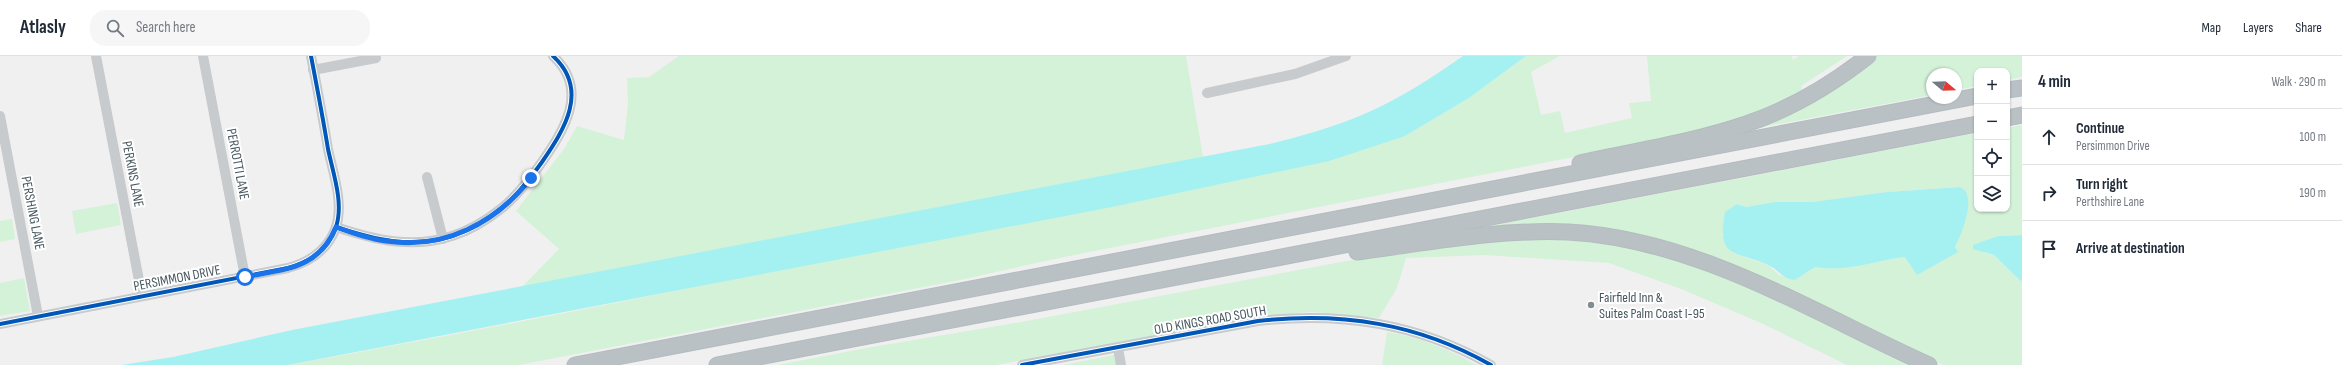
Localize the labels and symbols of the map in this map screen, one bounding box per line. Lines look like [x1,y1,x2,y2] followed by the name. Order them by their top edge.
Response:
[1926,68,1962,104] north arrow
[223,127,253,201] street label: PERROTTI LANE
[118,140,148,209] street label: PERKINS LANE
[522,169,540,187] route end
[18,175,49,252] street label: PERSHING LANE
[132,261,222,295] street label: PERSIMMON DRIVE
[236,268,254,286] route start
[1599,289,1705,322] place label: Fairfield Inn & Suites Palm Coast I-95
[1586,300,1596,310] marker: Fairfield Inn & Suites Palm Coast I-95
[1153,302,1267,338] street label: OLD KINGS ROAD SOUTH

